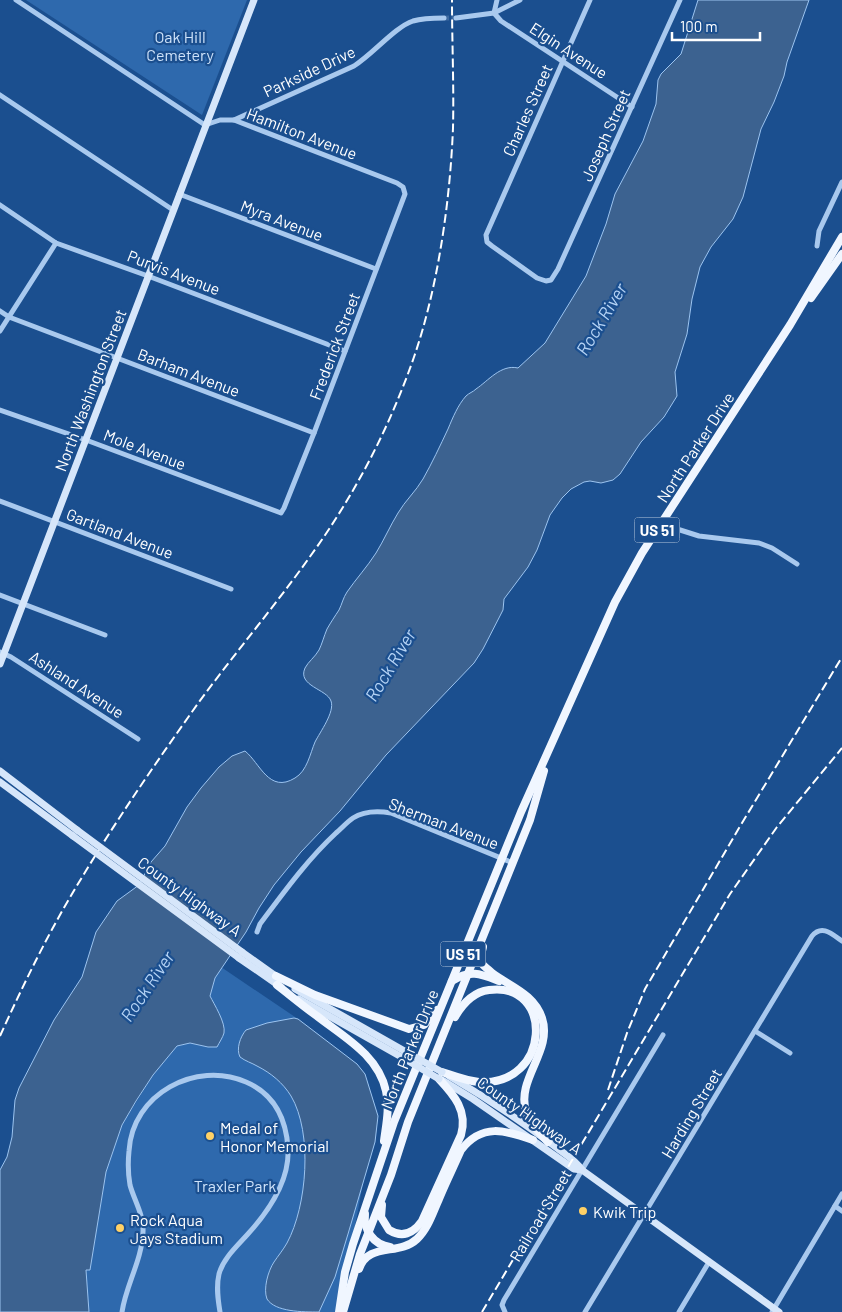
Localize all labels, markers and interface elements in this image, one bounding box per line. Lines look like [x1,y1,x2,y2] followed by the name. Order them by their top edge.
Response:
[672,10,760,42] scale bar
[680,17,718,35] text: 100 m
[527,18,611,82] street label: Elgin Avenue
[146,27,214,64] park label: Oak Hill Cemetery
[260,41,358,101] street label: Parkside Drive
[498,61,556,159] street label: Charles Street
[576,86,634,184] street label: Joseph Street
[244,103,360,163] street label: Hamilton Avenue
[238,196,326,244] street label: Myra Avenue
[125,246,223,298] street label: Purvis Avenue
[571,278,631,359] water label: Rock River
[305,290,363,402] street label: Frederick Street
[50,306,130,474] street label: North Washington Street
[135,344,243,400] street label: Barham Avenue
[652,388,738,506] street label: North Parker Drive
[101,425,189,473] street label: Mole Avenue
[64,504,176,562] street label: Gartland Avenue
[634,518,680,542] road number: US 51
[360,624,420,705] water label: Rock River
[26,646,128,722] street label: Ashland Avenue
[386,793,502,853] street label: Sherman Avenue
[135,852,246,940] street label: County Highway A
[440,942,486,966] road number: US 51
[115,946,179,1025] water label: Rock River
[376,986,442,1112] street label: North Parker Drive
[657,1065,725,1161] street label: Harding Street
[474,1072,586,1158] street label: County Highway A
[220,1118,329,1155] place label: Medal of Honor Memorial
[204,1130,216,1142] marker: Medal of Honor Memorial
[505,1166,575,1264] street label: Railroad Street
[194,1176,276,1195] park label: Traxler Park
[593,1202,656,1221] place label: Kwik Trip
[577,1205,589,1217] marker: Kwik Trip
[130,1210,223,1247] place label: Rock Aqua Jays Stadium
[114,1222,126,1234] marker: Rock Aqua Jays Stadium

